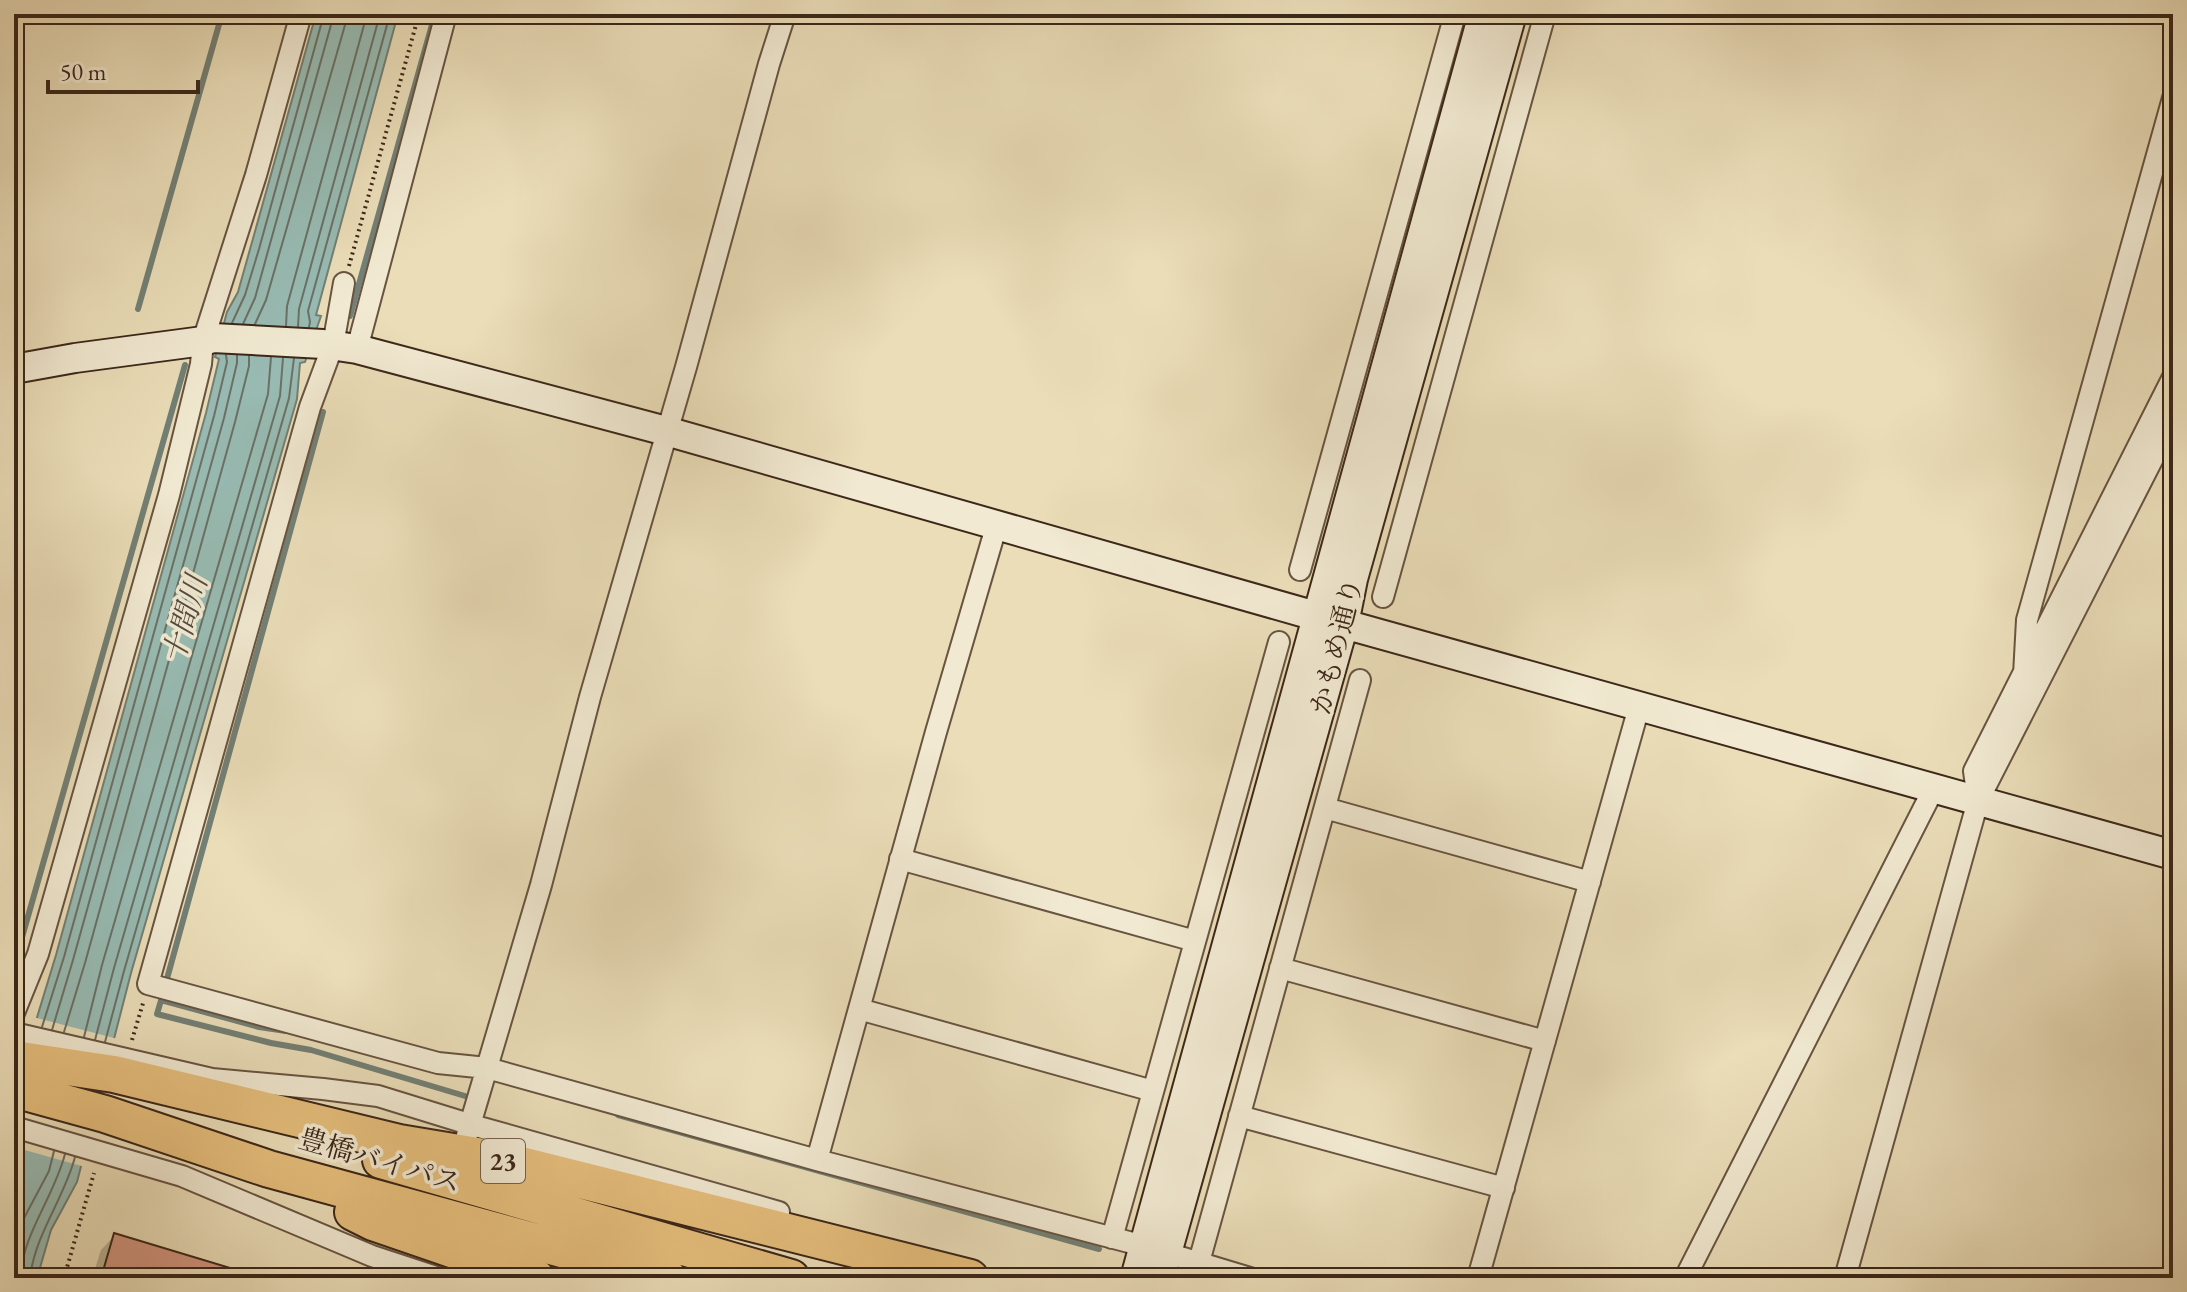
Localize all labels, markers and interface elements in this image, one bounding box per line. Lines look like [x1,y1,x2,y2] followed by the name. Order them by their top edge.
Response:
[48,44,198,94] scale bar
[60,56,107,87] text: 50 m
[153,568,216,668] water label: 十間川
[1302,574,1370,718] street label: かもめ通り
[295,1120,465,1200] street label: 豊橋バイパス
[481,1139,525,1183] road number: 23

